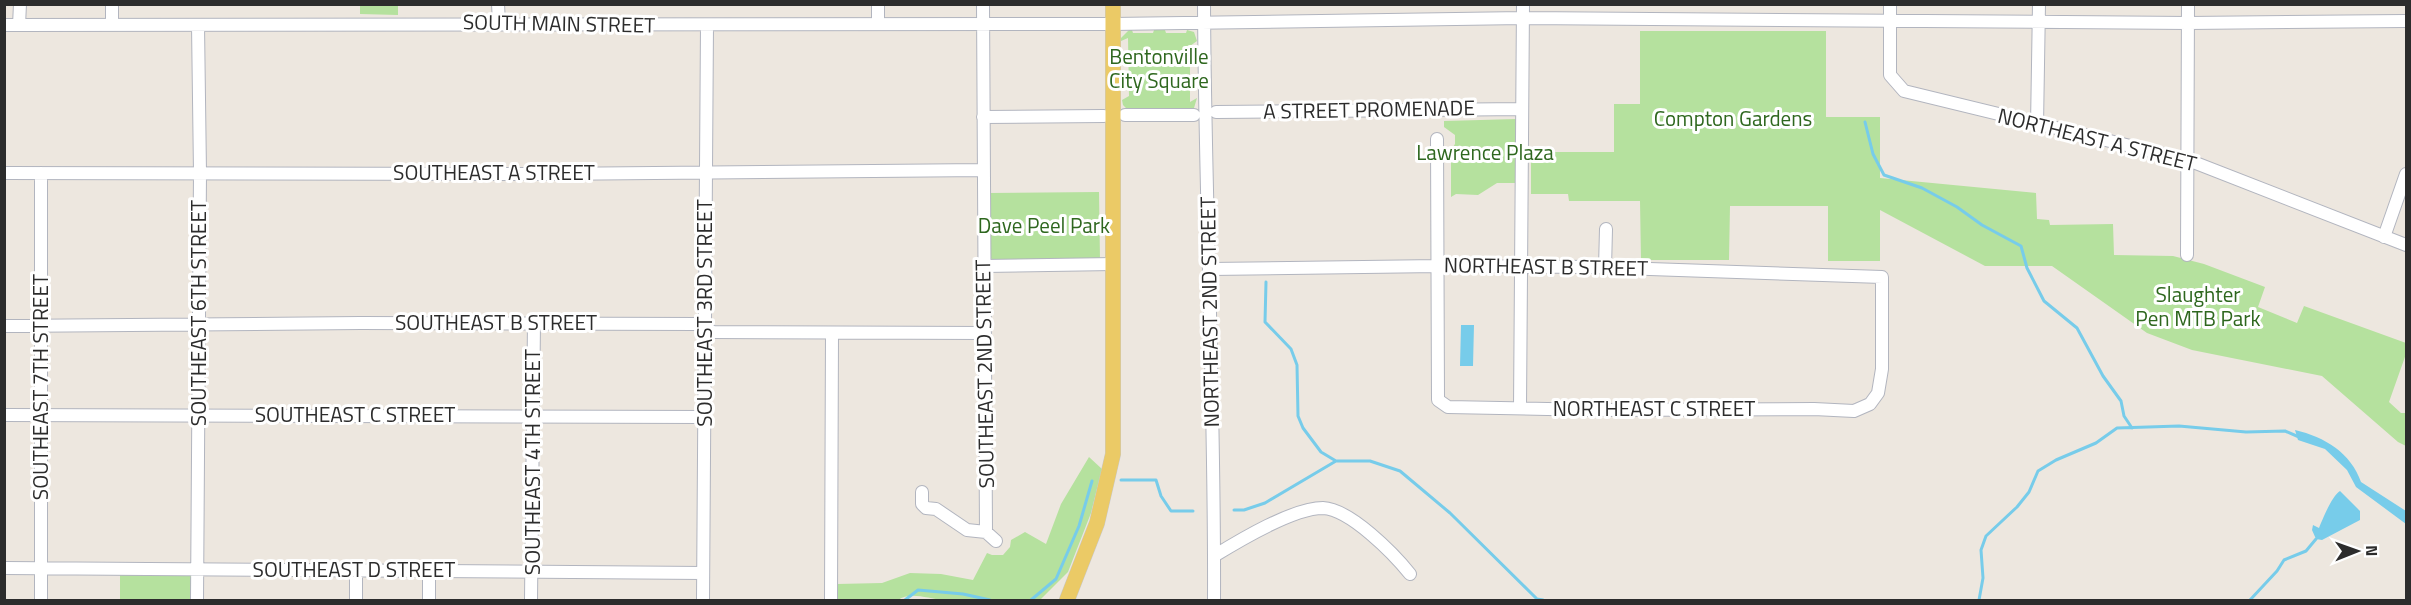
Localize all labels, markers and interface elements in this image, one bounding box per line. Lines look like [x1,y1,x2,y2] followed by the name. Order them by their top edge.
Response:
[463,5,655,41] street label: SOUTH MAIN STREET
[1109,40,1209,96] park label: Bentonville City Square
[1263,91,1475,127] street label: A STREET PROMENADE
[1994,99,2200,179] street label: NORTHEAST A STREET
[1654,102,1812,134] park label: Compton Gardens
[1416,136,1554,168] park label: Lawrence Plaza
[393,156,595,188] street label: SOUTHEAST A STREET
[1191,196,1227,428] street label: NORTHEAST 2ND STREET
[688,199,720,427] street label: SOUTHEAST 3RD STREET
[182,200,214,426] street label: SOUTHEAST 6TH STREET
[978,209,1110,241] park label: Dave Peel Park
[1444,248,1648,284] street label: NORTHEAST B STREET
[966,259,1002,489] street label: SOUTHEAST 2ND STREET
[24,274,56,500] street label: SOUTHEAST 7TH STREET
[2135,278,2261,334] park label: Slaughter Pen MTB Park
[395,306,597,338] street label: SOUTHEAST B STREET
[516,349,548,575] street label: SOUTHEAST 4TH STREET
[1553,392,1755,424] street label: NORTHEAST C STREET
[255,398,455,430] street label: SOUTHEAST C STREET
[2327,521,2387,581] north arrow
[2360,545,2384,556] text: N
[253,553,455,585] street label: SOUTHEAST D STREET

